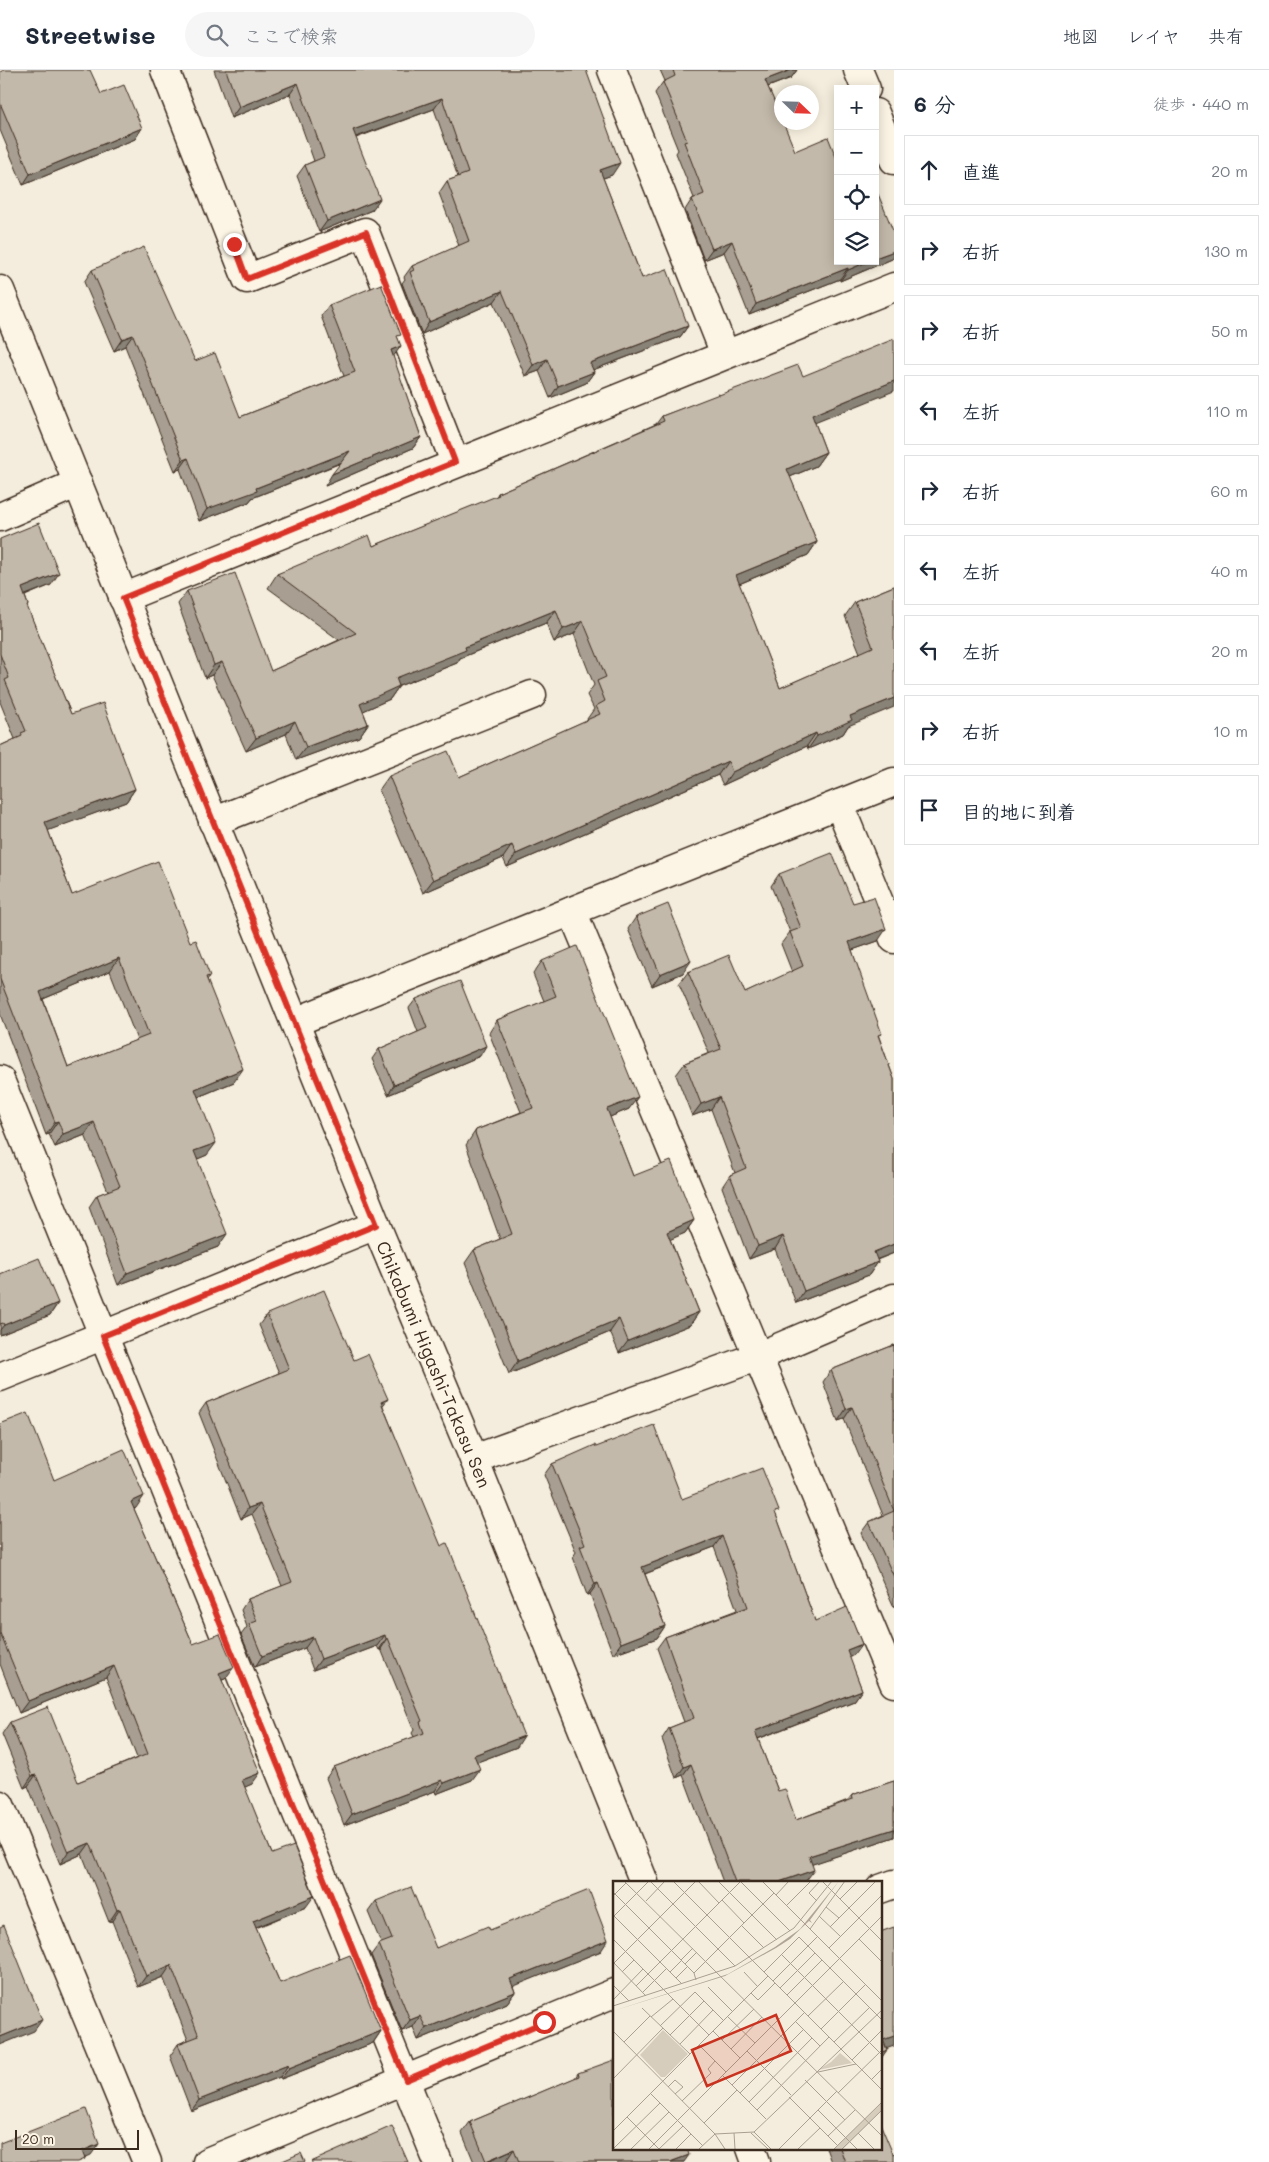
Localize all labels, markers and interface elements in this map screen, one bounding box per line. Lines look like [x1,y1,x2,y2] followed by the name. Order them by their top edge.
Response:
[185,12,535,57] search box
[25,19,155,50] text: Streetwise
[203,21,231,49] icon: search
[243,23,338,48] text: ここで検索
[1063,24,1099,48] text: 地図
[1127,24,1180,48] text: レイヤ
[1208,24,1244,48] text: 共有
[774,85,819,130] north arrow
[834,85,879,265] map controls
[834,85,879,130] button: +
[914,90,955,117] text: 6 分
[1153,93,1249,114] text: 徒歩 · 440 m
[834,130,879,175] button: −
[915,156,943,184] icon: ahead
[962,159,1000,184] text: 直進
[1211,160,1248,181] text: 20 m
[834,175,879,220] button: locate
[834,220,879,265] button: layers
[223,233,246,256] route end
[915,236,943,264] icon: right
[962,239,1000,264] text: 右折
[1204,240,1248,261] text: 130 m
[915,316,943,344] icon: right
[962,319,1000,344] text: 右折
[1211,320,1248,341] text: 50 m
[915,396,943,424] icon: left
[962,399,1000,424] text: 左折
[1206,400,1248,421] text: 110 m
[915,476,943,504] icon: right
[962,479,1000,504] text: 右折
[1211,480,1248,501] text: 60 m
[915,556,943,584] icon: left
[962,559,1000,584] text: 左折
[1211,560,1248,581] text: 40 m
[915,636,943,664] icon: left
[962,639,1000,664] text: 左折
[1211,640,1248,661] text: 20 m
[915,716,943,744] icon: right
[962,719,1000,744] text: 右折
[1213,720,1248,741] text: 10 m
[915,796,943,824] icon: arrive
[962,799,1076,824] text: 目的地に到着
[371,1237,497,1491] street label: Chikabumi Higashi-Takasu Sen
[613,1881,882,2150] inset map
[533,2011,556,2034] route start
[15,2127,139,2150] scale bar
[22,2129,54,2148] text: 20 m

